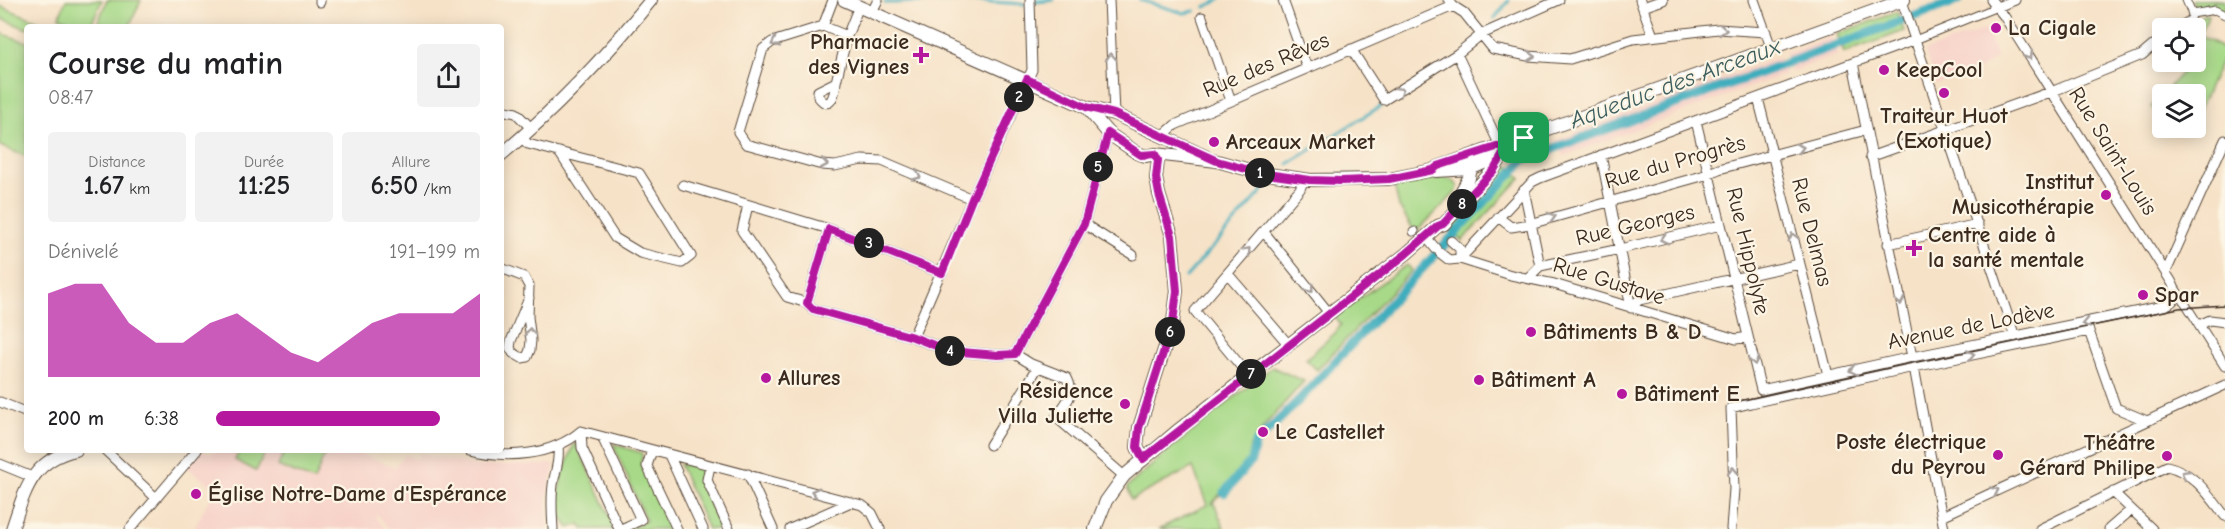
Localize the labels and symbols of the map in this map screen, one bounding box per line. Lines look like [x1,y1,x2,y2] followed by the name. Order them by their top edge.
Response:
[2008,15,2096,41] place label: La Cigale
[1989,21,2003,35] marker: La Cigale
[1718,24,1727,36] one-way arrow
[1199,27,1333,103] street label: Rue des Rêves
[808,29,909,80] place label: Pharmacie des Vignes
[1565,31,1785,134] water label: Aqueduc des Arceaux
[770,35,781,47] one-way arrow
[914,48,928,62] marker: Pharmacie des Vignes
[1527,49,1536,62] one-way arrow
[2022,50,2034,60] one-way arrow
[1105,53,1118,62] one-way arrow
[1896,57,1983,83] place label: KeepCool
[1877,63,1891,77] marker: KeepCool
[1004,82,1034,112] pin: 2
[2063,82,2163,220] street label: Rue Saint-Louis
[1394,86,1404,98] one-way arrow
[1937,86,1951,100] marker: Traiteur Huot (Exotique)
[1880,103,2009,154] place label: Traiteur Huot (Exotique)
[1498,112,1549,163] pin
[1226,129,1376,155] place label: Arceaux Market
[1602,129,1748,195] street label: Rue du Progrès
[1207,135,1221,149] marker: Arceaux Market
[1795,143,1805,155] one-way arrow
[1083,152,1113,182] pin: 5
[819,157,829,170] one-way arrow
[1245,158,1275,188] pin: 1
[911,169,922,181] one-way arrow
[1952,169,2095,220] place label: Institut Musicothérapie
[1786,175,1838,289] street label: Rue Delmas
[1721,185,1775,317] street label: Rue Hippolyte
[2099,188,2113,202] marker: Institut Musicothérapie
[1447,189,1477,219] pin: 8
[1573,199,1697,251] street label: Rue Georges
[1546,212,1557,224] one-way arrow
[1928,222,2084,273] place label: Centre aide à la santé mentale
[854,228,884,258] pin: 3
[1659,231,1669,244] one-way arrow
[1787,232,1800,242] one-way arrow
[1905,239,1923,257] marker: Centre aide à la santé mentale
[1240,247,1251,258] one-way arrow
[1550,252,1668,310] street label: Rue Gustave
[1302,282,1313,293] one-way arrow
[2155,282,2199,308] place label: Spar
[2136,288,2150,302] marker: Spar
[1893,295,1906,305] one-way arrow
[1886,297,2056,355] street label: Avenue de Lodève
[2081,316,2091,329] one-way arrow
[1155,317,1185,347] pin: 6
[1543,319,1701,345] place label: Bâtiments B & D
[1524,325,1538,339] marker: Bâtiments B & D
[523,328,536,337] one-way arrow
[935,336,965,366] pin: 4
[1966,349,1976,362] one-way arrow
[1746,356,1759,366] one-way arrow
[1236,359,1266,389] pin: 7
[1849,362,1859,375] one-way arrow
[778,365,840,391] place label: Allures
[1491,367,1596,393] place label: Bâtiment A
[759,371,773,385] marker: Allures
[1472,373,1486,387] marker: Bâtiment A
[999,378,1113,429] place label: Résidence Villa Juliette
[1634,381,1740,407] place label: Bâtiment E
[1615,387,1629,401] marker: Bâtiment E
[1118,397,1132,411] marker: Résidence Villa Juliette
[1275,419,1385,445] place label: Le Castellet
[1256,425,1270,439] marker: Le Castellet
[1836,429,1986,480] place label: Poste électrique du Peyrou
[2020,430,2155,481] place label: Théâtre Gérard Philipe
[1991,448,2005,462] marker: Poste électrique du Peyrou
[2160,449,2174,463] marker: Théâtre Gérard Philipe
[1727,466,1740,475] one-way arrow
[2181,469,2191,481] one-way arrow
[208,481,507,507] place label: Église Notre-Dame d'Espérance
[1989,486,2000,498] one-way arrow
[189,487,203,501] marker: Église Notre-Dame d'Espérance
[810,487,821,499] one-way arrow

